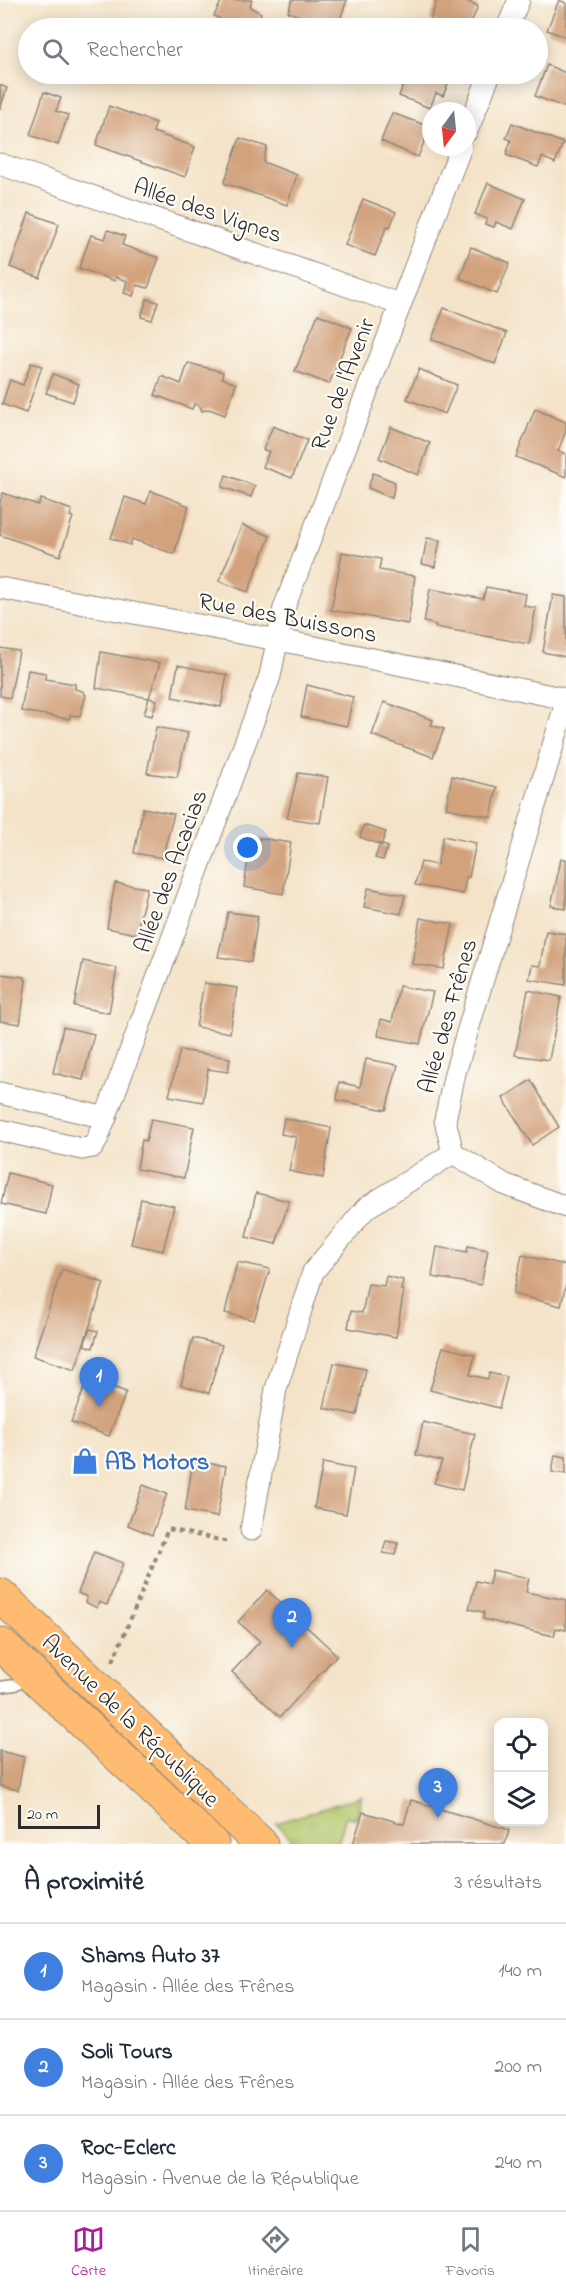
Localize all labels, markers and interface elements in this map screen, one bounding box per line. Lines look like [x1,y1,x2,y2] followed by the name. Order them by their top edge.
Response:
[18,18,548,84] search box
[39,35,72,68] icon: search
[87,35,183,67] text: Rechercher
[422,102,476,156] north arrow
[128,171,286,254] street label: Allée des Vignes
[303,313,386,456] street label: Rue de l'Avenir
[195,585,380,654] street label: Rue des Buissons
[127,785,218,958] street label: Allée des Acacias
[233,833,262,862] your location
[411,935,488,1098] street label: Allée des Frênes
[80,1358,118,1407] pin: 1
[70,1446,100,1476] shop icon: AB Motors
[105,1446,209,1481] place label: AB Motors
[272,1598,312,1648] pin: 2
[32,1627,227,1817] street label: Avenue de la République
[494,1718,548,1826] map controls
[494,1718,548,1772] button: locate
[418,1768,458,1818] pin: 3
[494,1772,548,1826] button: layers
[18,1802,100,1830] scale bar
[27,1803,58,1827] text: 20 m
[24,1864,144,1902] text: À proximité
[454,1869,542,1898] text: 3 résultats
[81,1941,220,1973] text: Shams Auto 37
[40,1957,47,1986] text: 1
[498,1957,542,1986] text: 140 m
[81,1973,295,2002] text: Magasin · Allée des Frênes
[81,2037,173,2069] text: Soli Tours
[39,2053,48,2082] text: 2
[494,2053,542,2082] text: 200 m
[81,2069,295,2098] text: Magasin · Allée des Frênes
[81,2133,176,2165] text: Roc-Eclerc
[39,2149,48,2178] text: 3
[495,2149,542,2178] text: 240 m
[81,2165,359,2194] text: Magasin · Avenue de la République
[71,2223,106,2283] tab: Carte
[248,2223,304,2283] tab: Itinéraire
[446,2223,495,2283] tab: Favoris

